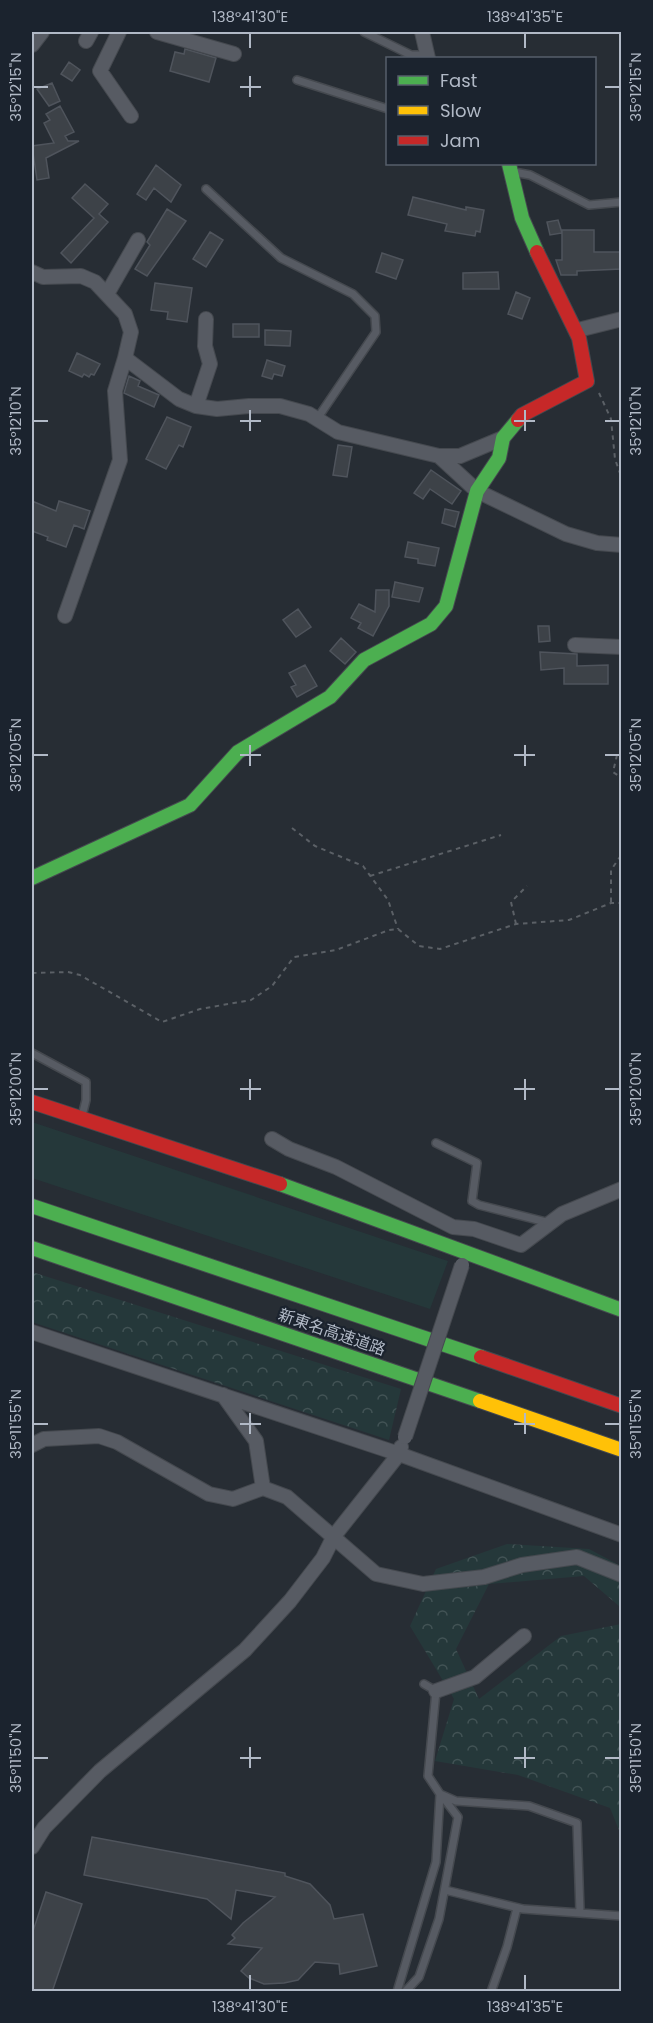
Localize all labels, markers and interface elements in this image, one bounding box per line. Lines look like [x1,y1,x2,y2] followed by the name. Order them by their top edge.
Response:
[212,6,288,27] text: 138°41'30"E
[487,6,563,27] text: 138°41'35"E
[5,52,26,122] text: 35°12'15"N
[625,52,646,122] text: 35°12'15"N
[386,57,596,165] legend
[440,68,477,93] text: Fast
[440,98,482,123] text: Slow
[440,128,480,153] text: Jam
[5,386,26,456] text: 35°12'10"N
[625,386,646,456] text: 35°12'10"N
[5,718,26,792] text: 35°12'05"N
[625,718,646,792] text: 35°12'05"N
[5,1052,26,1126] text: 35°12'00"N
[625,1052,646,1126] text: 35°12'00"N
[275,1303,389,1361] street label: 新東名高速道路
[5,1389,26,1459] text: 35°11'55"N
[625,1389,646,1459] text: 35°11'55"N
[5,1723,26,1793] text: 35°11'50"N
[625,1723,646,1793] text: 35°11'50"N
[212,1996,288,2017] text: 138°41'30"E
[487,1996,563,2017] text: 138°41'35"E

